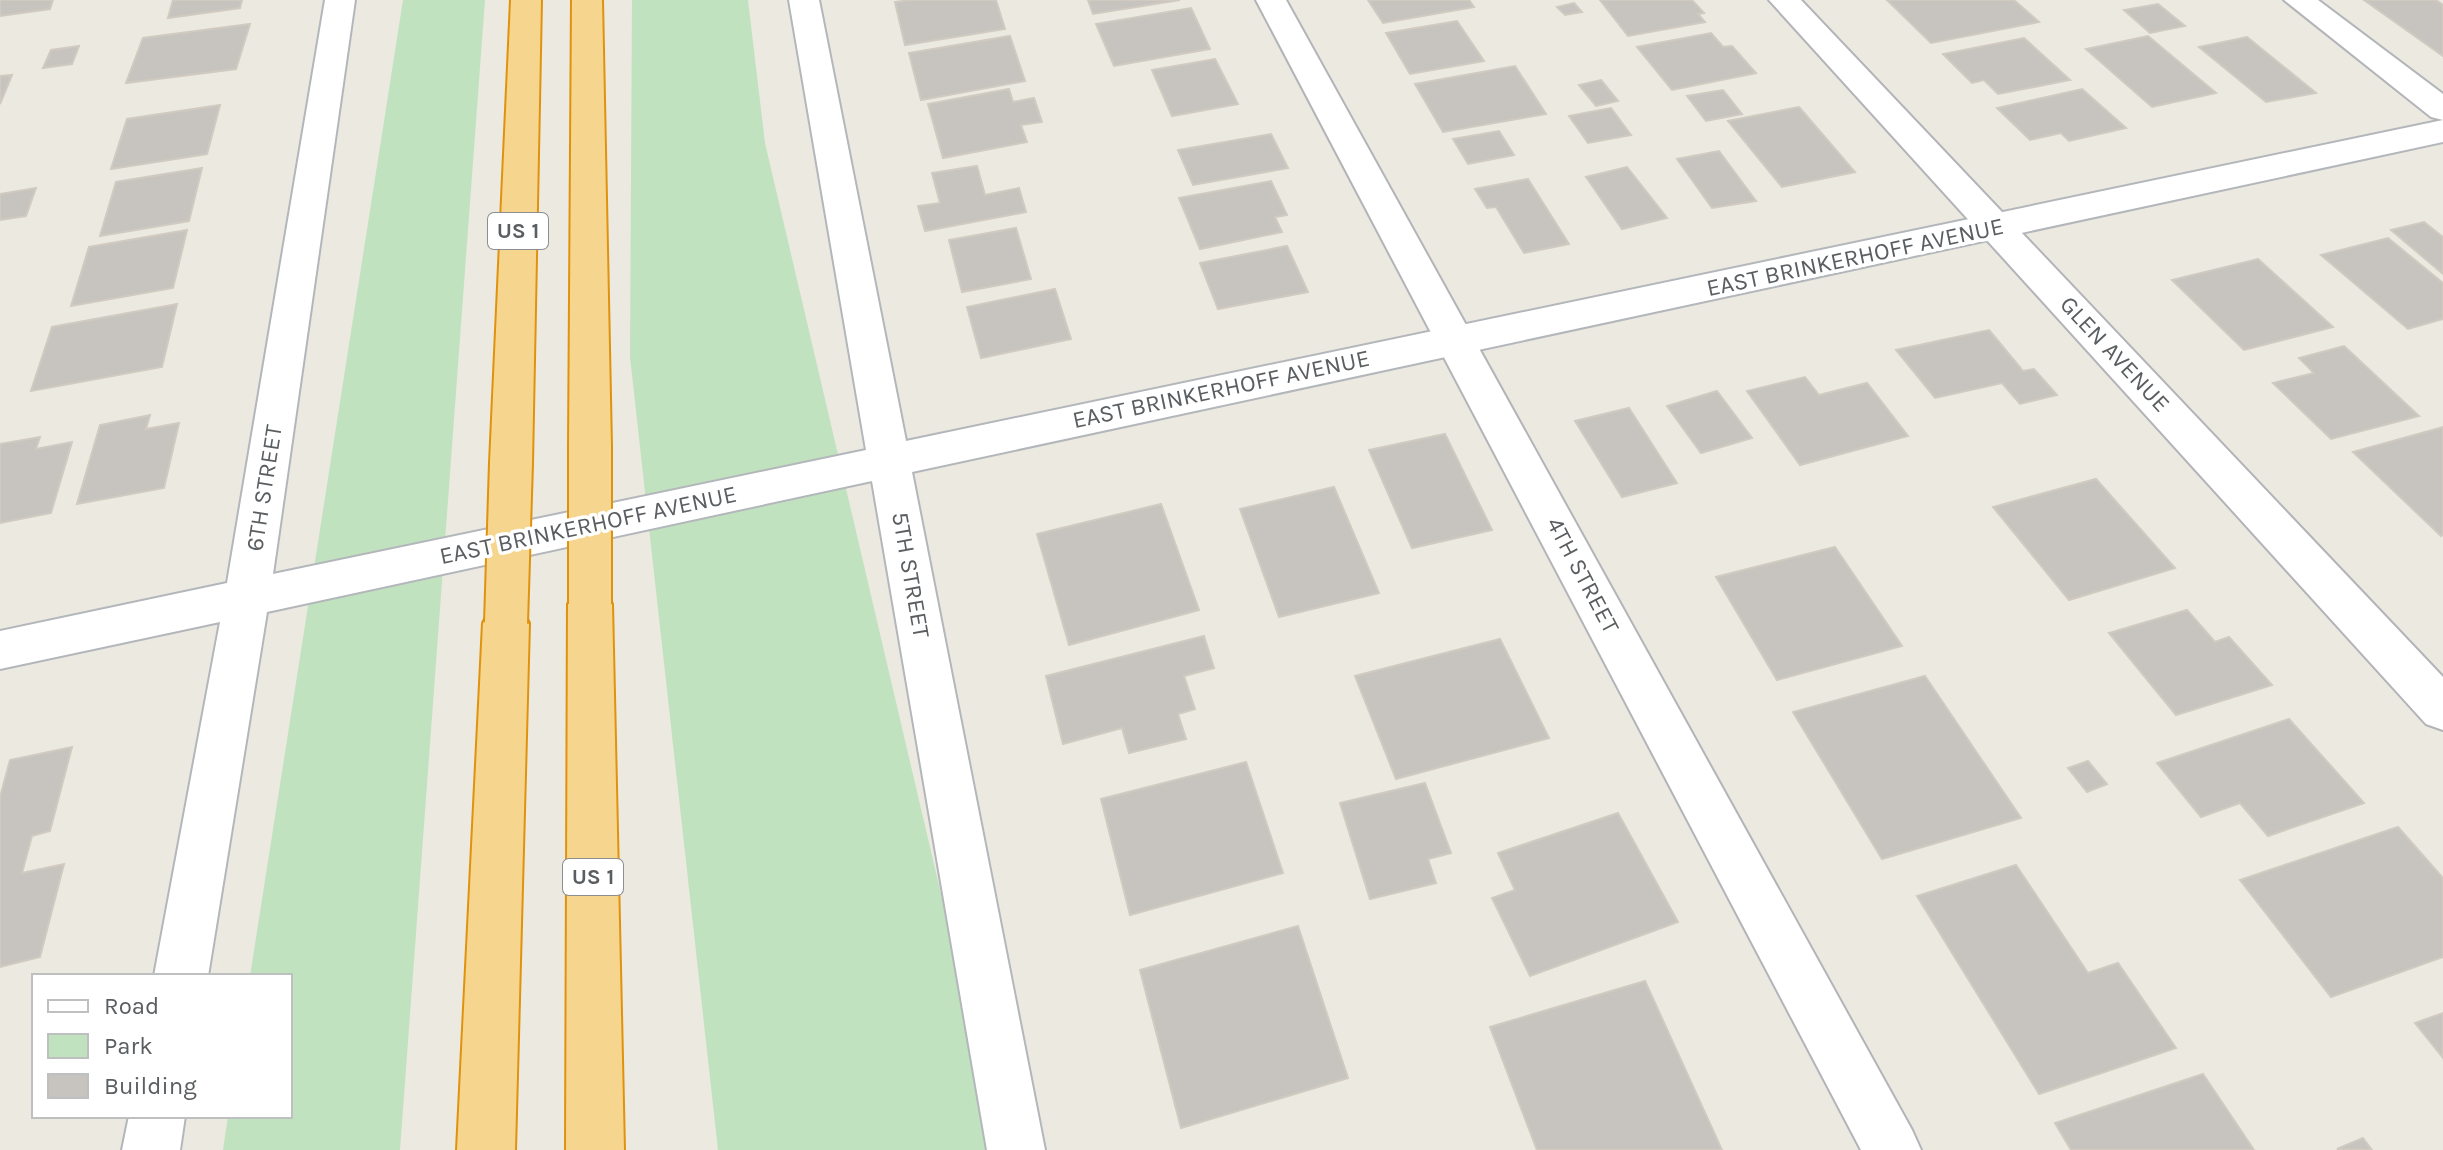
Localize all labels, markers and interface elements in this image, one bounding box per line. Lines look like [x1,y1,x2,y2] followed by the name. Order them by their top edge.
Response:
[1704,212,2006,302] street label: EAST BRINKERHOFF AVENUE
[488,213,548,249] road number: US 1
[2054,290,2176,418] street label: GLEN AVENUE
[1070,344,1372,434] street label: EAST BRINKERHOFF AVENUE
[240,423,288,553] street label: 6TH STREET
[437,480,739,570] street label: EAST BRINKERHOFF AVENUE
[886,510,936,640] street label: 5TH STREET
[1541,512,1625,638] street label: 4TH STREET
[563,859,623,895] road number: US 1
[32,974,292,1118] legend
[104,992,159,1020] text: Road
[104,1032,153,1060] text: Park
[104,1072,197,1100] text: Building

